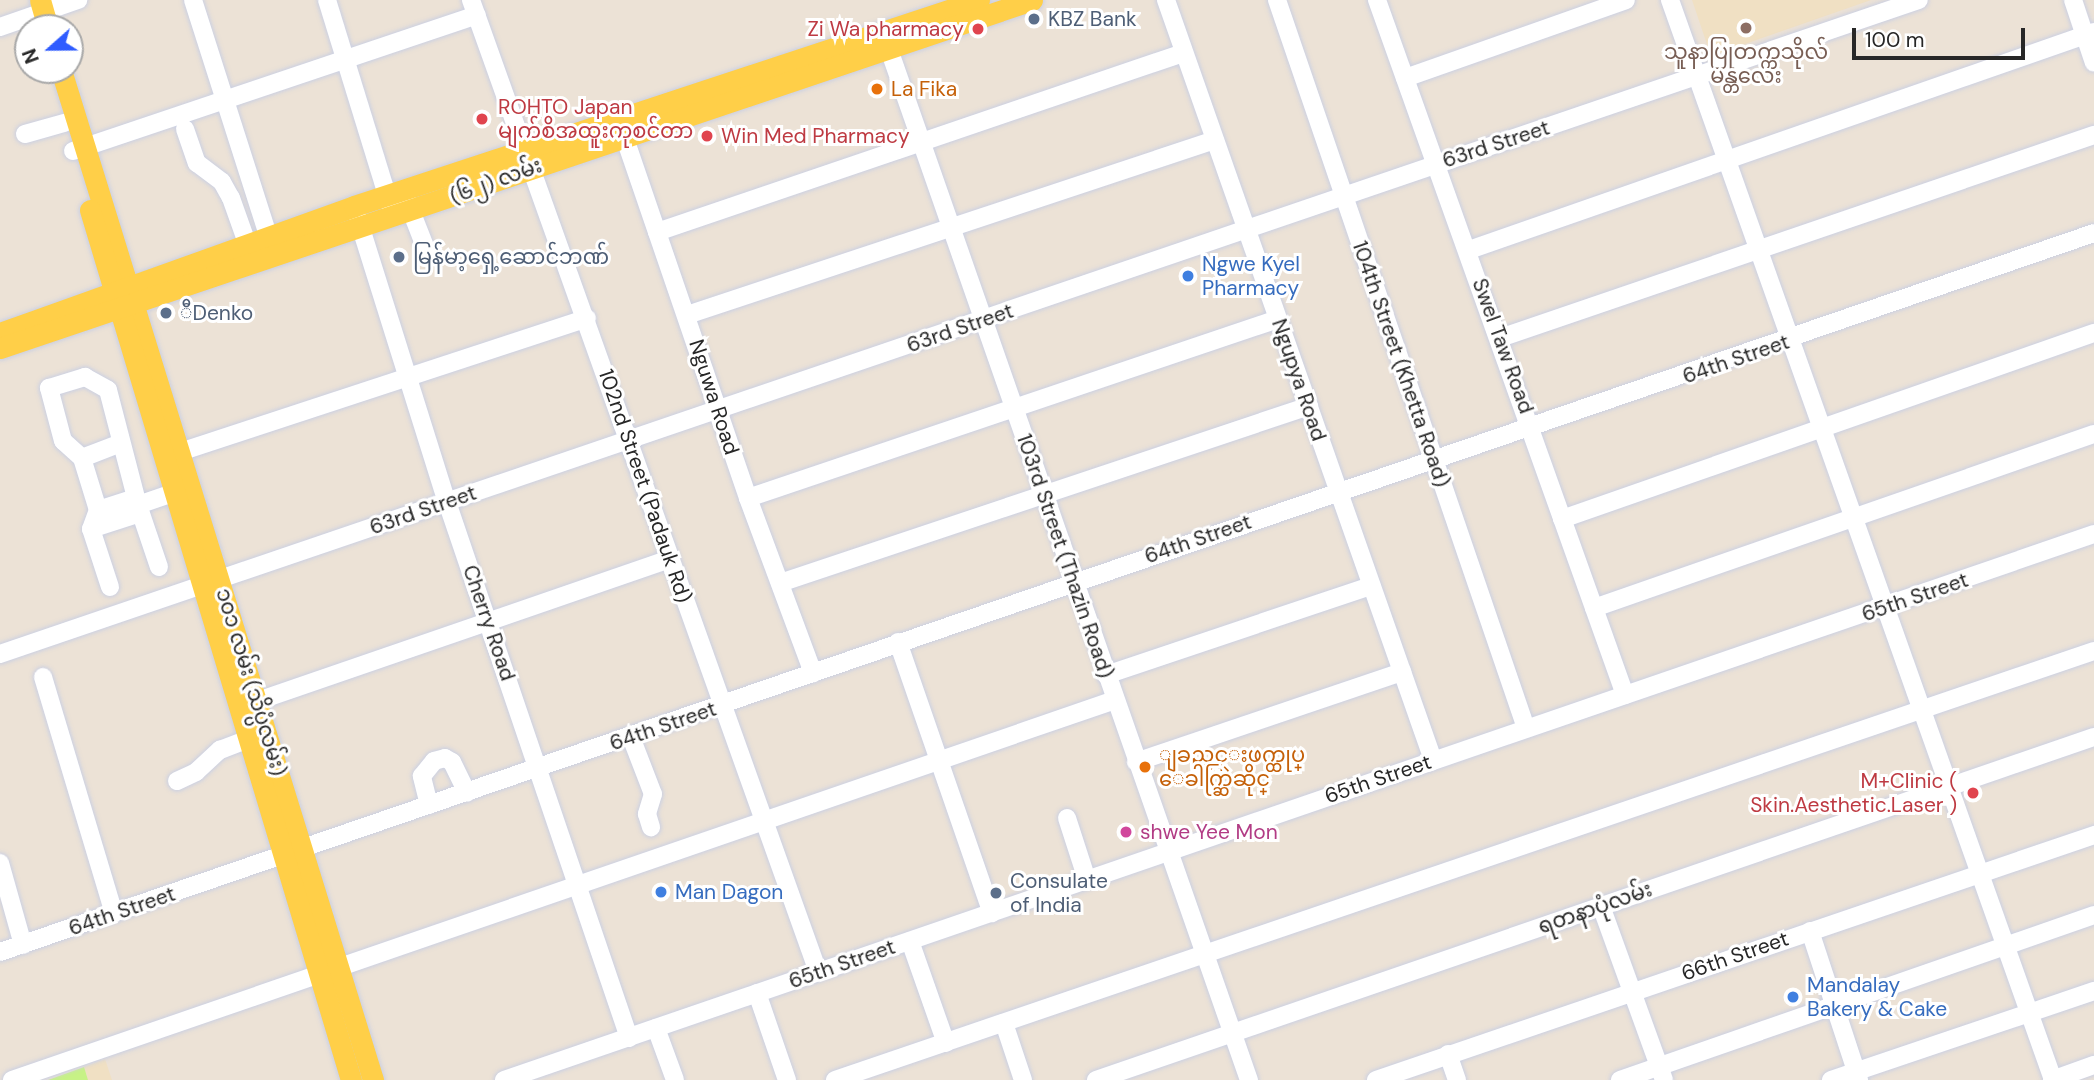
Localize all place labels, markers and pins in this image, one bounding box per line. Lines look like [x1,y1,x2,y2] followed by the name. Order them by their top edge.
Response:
[1048,6,1137,32] place label: KBZ Bank
[1026,11,1042,27] marker: KBZ Bank
[807,16,964,42] place label: Zi Wa pharmacy
[1738,20,1754,36] marker: သူနာပြုတက္ကသိုလ် မန္တလေး
[970,21,986,37] marker: Zi Wa pharmacy
[1664,39,1828,89] place label: သူနာပြုတက္ကသိုလ် မန္တလေး
[891,76,957,102] place label: La Fika
[869,81,885,97] marker: La Fika
[498,94,693,144] place label: ROHTO Japan မျက်စိအထူးကုစင်တာ
[472,109,492,129] marker: ROHTO Japan မျက်စိအထူးကုစင်တာ
[721,123,910,149] place label: Win Med Pharmacy
[699,128,715,144] marker: Win Med Pharmacy
[413,244,609,270] place label: မြန်မာ့ရှေ့ဆောင်ဘဏ်
[391,249,407,265] marker: မြန်မာ့ရှေ့ဆောင်ဘဏ်
[1202,251,1300,301] place label: Ngwe Kyel Pharmacy
[1180,268,1196,284] marker: Ngwe Kyel Pharmacy
[180,300,253,326] place label: ီDenko
[158,305,174,321] marker: ီDenko
[1159,742,1305,792] place label: ျခည္လင္းဖက္ထုပ္ ေခါက္ဆြဲဆိုင္
[1137,759,1153,775] marker: ျခည္လင္းဖက္ထုပ္ ေခါက္ဆြဲဆိုင္
[1750,768,1957,818] place label: M+Clinic ( Skin.Aesthetic.Laser )
[1963,783,1983,803] marker: M+Clinic ( Skin.Aesthetic.Laser )
[1140,819,1278,845] place label: shwe Yee Mon
[1118,824,1134,840] marker: shwe Yee Mon
[1010,868,1108,918] place label: Consulate of India
[675,879,783,905] place label: Man Dagon
[653,884,669,900] marker: Man Dagon
[988,885,1004,901] marker: Consulate of India
[1807,972,1947,1022] place label: Mandalay Bakery & Cake
[1785,989,1801,1005] marker: Mandalay Bakery & Cake

